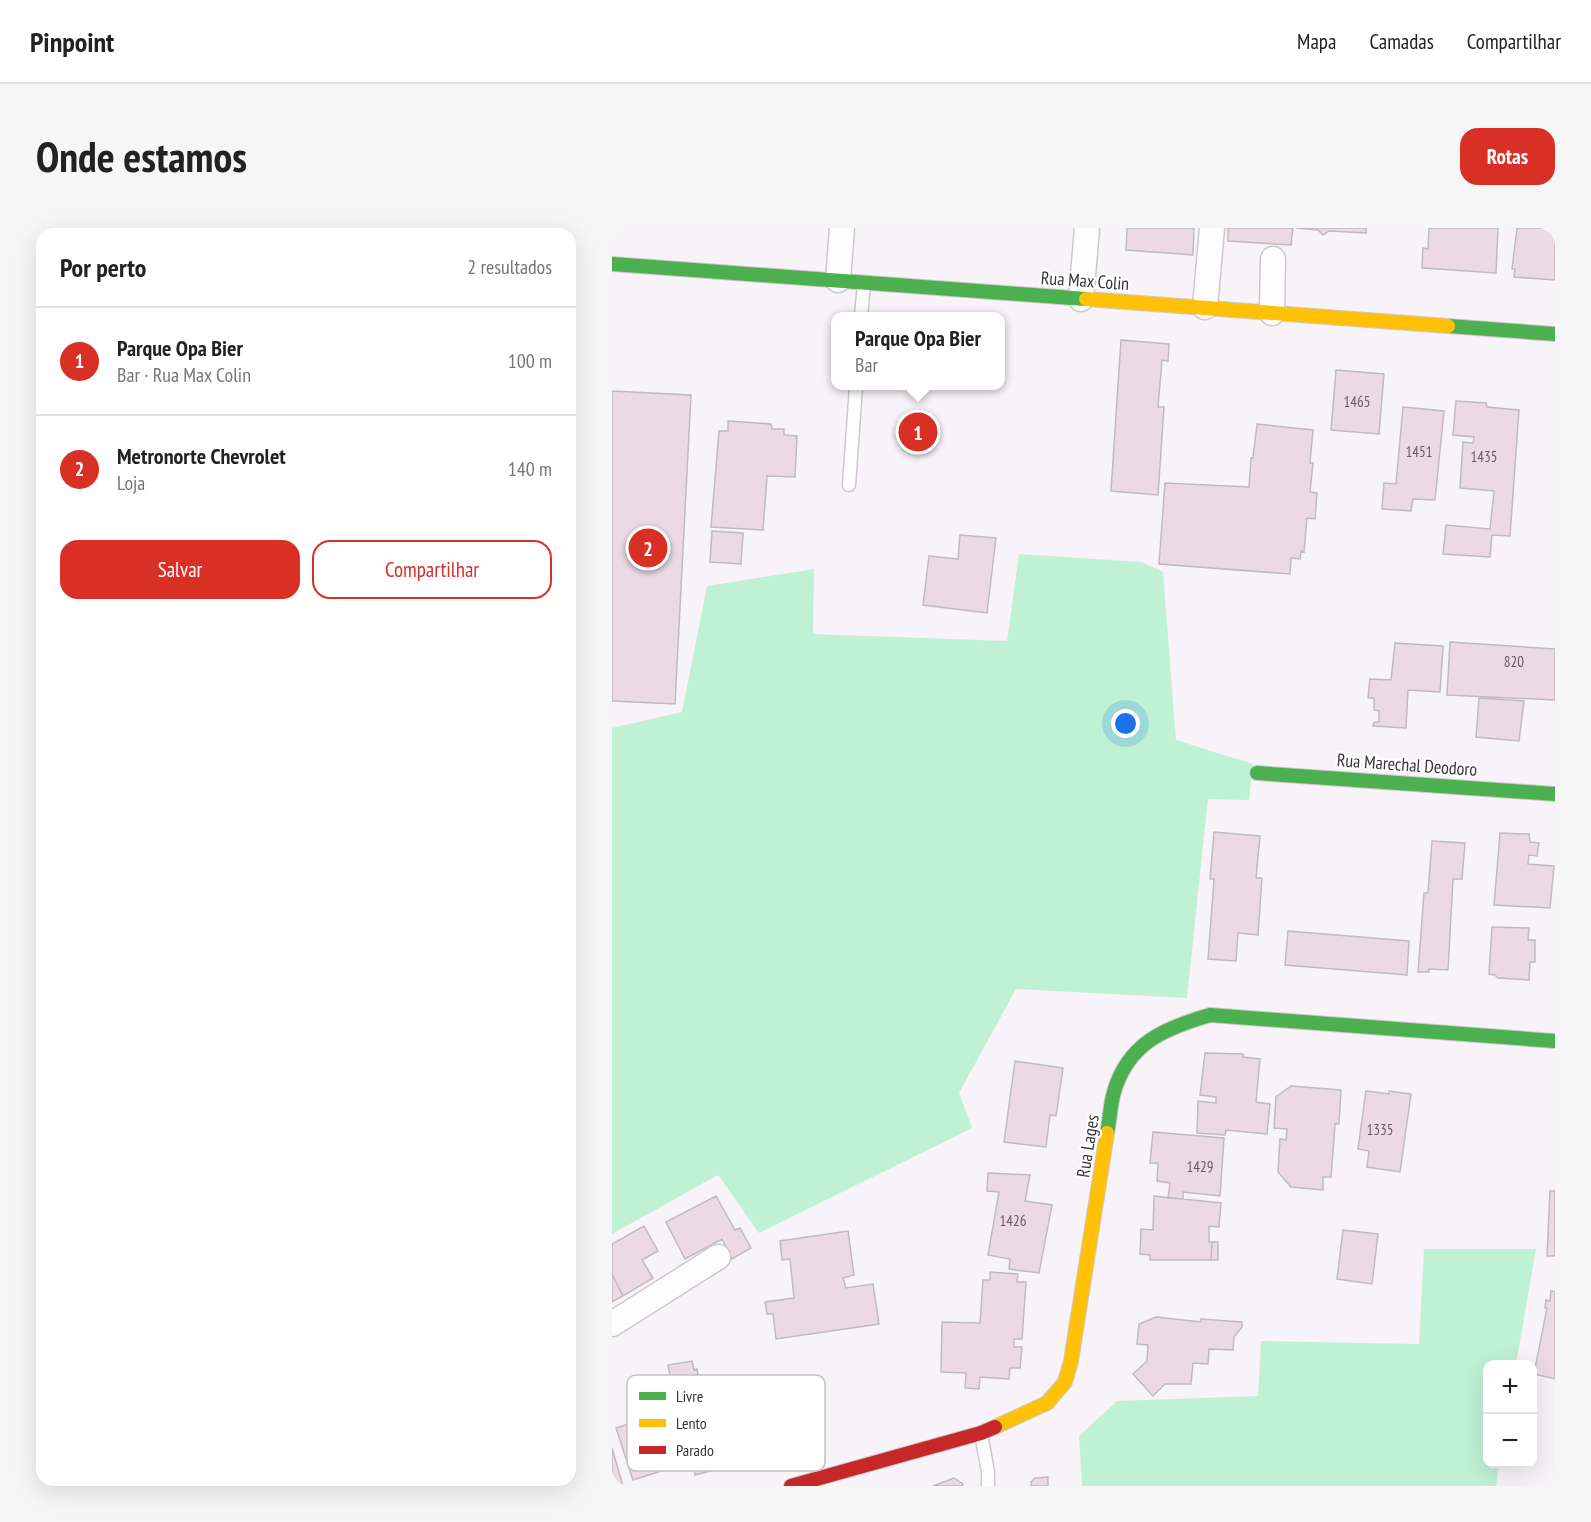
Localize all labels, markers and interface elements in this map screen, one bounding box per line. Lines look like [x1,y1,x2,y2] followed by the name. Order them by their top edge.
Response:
[30,23,114,60] text: Pinpoint
[1297,28,1336,55] text: Mapa
[1369,28,1434,55] text: Camadas
[1467,28,1561,55] text: Compartilhar
[1460,128,1555,185] button: Rotas
[36,129,247,184] text: Onde estamos
[60,251,146,284] text: Por perto
[467,254,552,280] text: 2 resultados
[1040,266,1130,295] street label: Rua Max Colin
[831,312,1005,390] popup
[855,324,981,352] text: Parque Opa Bier
[117,334,243,362] text: Parque Opa Bier
[75,348,84,374] text: 1
[508,348,552,374] text: 100 m
[855,352,878,378] text: Bar
[117,362,251,388] text: Bar · Rua Max Colin
[1343,392,1371,411] house number: 1465
[898,410,938,454] pin: 1
[117,442,286,470] text: Metronorte Chevrolet
[1405,442,1433,461] house number: 1451
[1470,447,1498,466] house number: 1435
[75,456,84,482] text: 2
[508,456,552,482] text: 140 m
[117,470,145,496] text: Loja
[628,526,668,570] pin: 2
[60,540,300,599] button: Salvar
[312,540,552,599] button: Compartilhar
[1504,652,1524,671] house number: 820
[1111,709,1140,738] your location
[1336,748,1478,781] street label: Rua Marechal Deodoro
[1071,1113,1104,1179] street label: Rua Lages
[1366,1120,1394,1139] house number: 1335
[1186,1157,1214,1176] house number: 1429
[999,1211,1027,1230] house number: 1426
[1483,1360,1537,1468] map controls
[1483,1360,1537,1414] button: +
[627,1375,825,1471] legend
[676,1386,703,1406] text: Livre
[676,1413,707,1433] text: Lento
[1483,1414,1537,1468] button: −
[676,1440,714,1460] text: Parado

